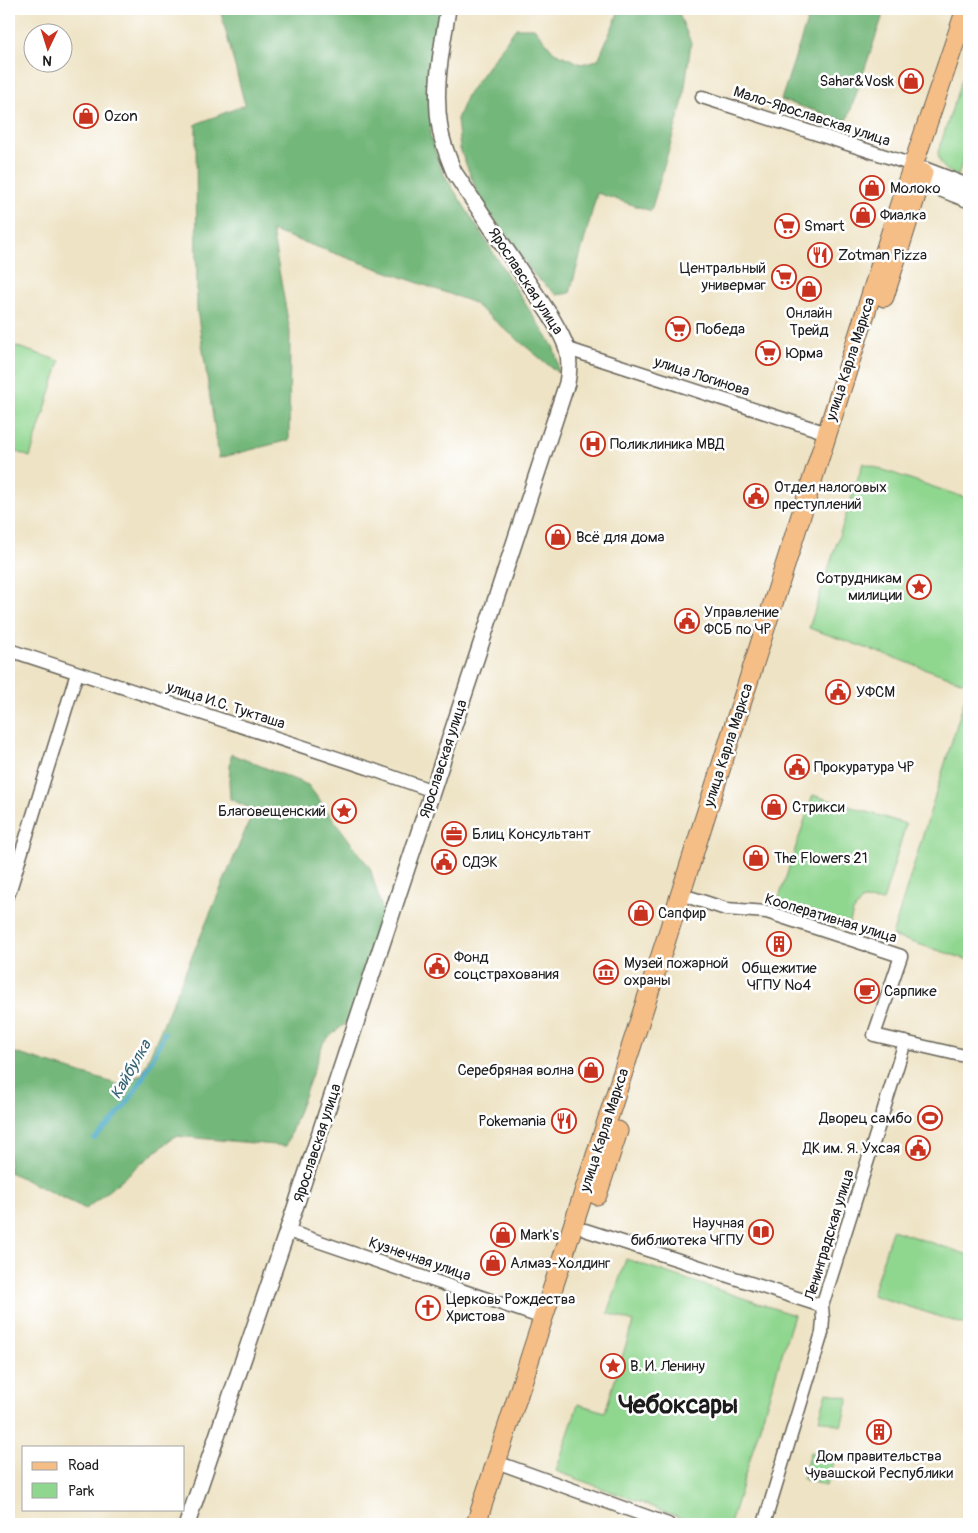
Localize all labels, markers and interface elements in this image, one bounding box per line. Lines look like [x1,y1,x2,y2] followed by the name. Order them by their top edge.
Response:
[22,22,72,72] north arrow
[42,52,52,69] text: N
[898,68,924,94] shop icon: Sahar&Vosk
[820,72,895,91] place label: Sahar&Vosk
[731,82,893,151] street label: Мало-Ярославская улица
[73,103,99,129] shop icon: Ozon
[104,107,138,126] place label: Ozon
[859,175,885,201] shop icon: Молоко
[890,179,941,198] place label: Молоко
[850,202,876,228] shop icon: Фиалка
[880,206,926,225] place label: Фиалка
[774,213,800,239] supermarket icon: Smart
[804,217,845,236] place label: Smart
[484,224,567,338] street label: Ярославская улица
[807,242,833,268] restaurant icon: Zotman Pizza
[838,246,927,265] place label: Zotman Pizza
[680,259,766,295] place label: Центральный универмаг
[771,264,797,290] supermarket icon: Центральный универмаг
[796,276,822,302] shop icon: Онлайн Трейд
[821,295,879,424] street label: улица Карла Маркса
[786,304,832,340] place label: Онлайн Трейд
[665,316,691,342] supermarket icon: Победа
[696,320,745,339] place label: Победа
[755,340,781,366] supermarket icon: Юрма
[786,344,823,363] place label: Юрма
[651,352,752,401] street label: улица Логинова
[580,431,606,457] hospital icon: Поликлиника МВД
[610,435,725,454] place label: Поликлиника МВД
[774,478,887,514] place label: Отдел налоговых преступлений
[743,483,769,509] public building icon: Отдел налоговых преступлений
[545,524,571,550] shop icon: Всё для дома
[576,528,665,547] place label: Всё для дома
[816,569,902,605] place label: Сотрудникам милиции
[906,574,932,600] place icon: Сотрудникам милиции
[704,603,780,639] place label: Управление ФСБ по ЧР
[674,608,700,634] public building icon: Управление ФСБ по ЧР
[163,677,287,734] street label: улица И.С. Тукташа
[825,679,851,705] public building icon: УФСМ
[699,681,757,810] street label: улица Карла Маркса
[856,683,895,702] place label: УФСМ
[415,697,472,821] street label: Ярославская улица
[784,754,810,780] public building icon: Прокуратура ЧР
[814,758,915,777] place label: Прокуратура ЧР
[761,794,787,820] shop icon: Стрикси
[331,798,357,824] place icon: Благовещенский
[792,798,845,817] place label: Стрикси
[218,802,326,821] place label: Благовещенский
[441,821,467,847] office icon: Блиц Консультант
[472,825,591,844] place label: Блиц Консультант
[743,845,769,871] shop icon: The Flowers 21
[431,849,457,875] public building icon: СДЭК
[774,849,868,868] place label: The Flowers 21
[462,853,498,872] place label: СДЭК
[762,889,899,948] street label: Кооперативная улица
[628,900,654,926] shop icon: Сапфир
[658,904,706,923] place label: Сапфир
[766,931,792,957] building icon: Общежитие ЧГПУ №4
[454,948,559,984] place label: Фонд соцстрахования
[424,953,450,979] public building icon: Фонд соцстрахования
[624,954,728,990] place label: Музей пожарной охраны
[593,959,619,985] museum icon: Музей пожарной охраны
[741,959,817,995] place label: Общежитие ЧГПУ №4
[854,978,880,1004] cafe icon: Сарпике
[884,982,937,1001] place label: Сарпике
[106,1035,156,1102] water label: Кайбулка
[578,1057,604,1083] shop icon: Серебряная волна
[458,1061,574,1080] place label: Серебряная волна
[575,1066,633,1195] street label: улица Карла Маркса
[289,1081,346,1205] street label: Ярославская улица
[917,1105,943,1131] sports icon: Дворец самбо
[551,1108,577,1134] restaurant icon: Pokemania
[818,1109,912,1128] place label: Дворец самбо
[478,1112,546,1131] place label: Pokemania
[905,1135,931,1161] public building icon: ДК им. Я. Ухсая
[802,1139,900,1158] place label: ДК им. Я. Ухсая
[800,1167,858,1304] street label: Ленинградская улица
[630,1214,744,1250] place label: Научная библиотека ЧГПУ
[748,1219,774,1245] library icon: Научная библиотека ЧГПУ
[490,1222,516,1248] shop icon: Mark's
[520,1226,559,1245] place label: Mark's
[366,1233,473,1286] street label: Кузнечная улица
[480,1250,506,1276] shop icon: Алмаз-Холдинг
[510,1254,610,1273] place label: Алмаз-Холдинг
[446,1290,575,1326] place label: Церковь Рождества Христова
[415,1295,441,1321] church icon: Церковь Рождества Христова
[600,1353,626,1379] place icon: В. И. Ленину
[630,1357,706,1376] place label: В. И. Ленину
[618,1390,738,1421] district label: Чебоксары
[866,1419,892,1445] building icon: Дом правительства Чувашской Республики
[22,1446,185,1510] legend
[805,1447,953,1483] place label: Дом правительства Чувашской Республики
[68,1456,99,1475] text: Road
[68,1482,95,1501] text: Park

